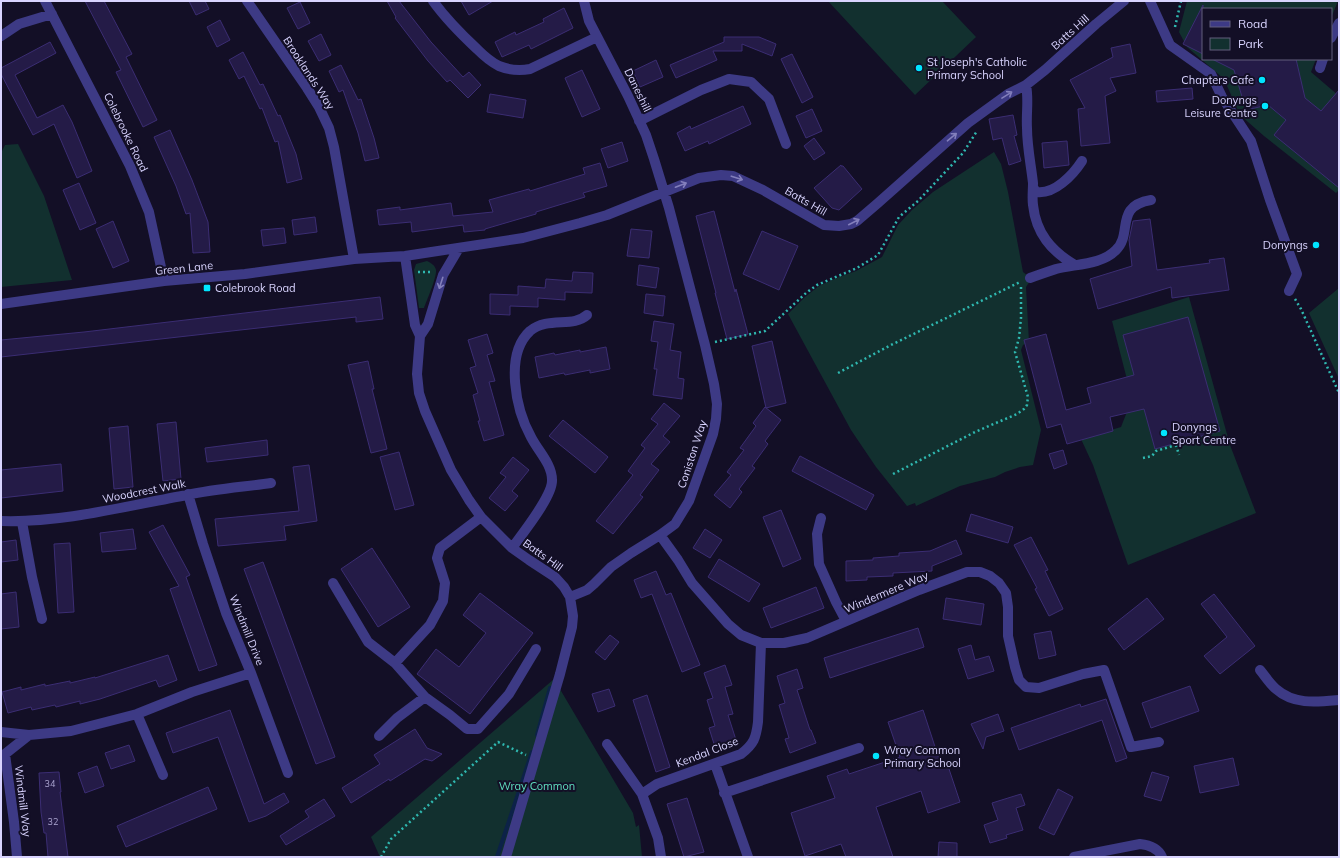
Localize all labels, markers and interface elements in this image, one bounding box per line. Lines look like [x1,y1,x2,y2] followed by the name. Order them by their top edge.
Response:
[1202,8,1332,60] legend
[1048,11,1092,53] street label: Batts Hill
[1238,16,1267,31] text: Road
[280,34,338,112] street label: Brooklands Way
[1238,36,1264,51] text: Park
[927,55,1027,82] place label: St Joseph's Catholic Primary School
[914,63,924,73] marker: St Joseph's Catholic Primary School
[621,66,655,114] street label: Daneshill
[1181,73,1254,87] place label: Chapters Cafe
[1257,75,1267,85] marker: Chapters Cafe
[101,90,151,174] street label: Colebrooke Road
[1001,91,1012,99] one-way arrow
[1185,93,1257,120] place label: Donyngs Leisure Centre
[1260,101,1270,111] marker: Donyngs Leisure Centre
[947,132,957,141] one-way arrow
[731,175,743,183] one-way arrow
[675,180,687,188] one-way arrow
[782,183,830,219] street label: Batts Hill
[848,217,860,225] one-way arrow
[1263,238,1308,252] place label: Donyngs
[1311,240,1321,250] marker: Donyngs
[154,258,214,278] street label: Green Lane
[437,276,444,289] one-way arrow
[215,281,296,295] place label: Colebrook Road
[202,283,212,293] marker: Colebrook Road
[674,418,710,490] street label: Coniston Way
[1172,420,1236,447] place label: Donyngs Sport Centre
[1159,428,1169,438] marker: Donyngs Sport Centre
[101,476,187,506] street label: Woodcrest Walk
[520,536,566,574] street label: Batts Hill
[842,568,930,616] street label: Windermere Way
[226,593,268,667] street label: Windmill Drive
[674,734,740,770] street label: Kendal Close
[884,743,961,770] place label: Wray Common Primary School
[871,751,881,761] marker: Wray Common Primary School
[12,764,34,838] street label: Windmill Way
[45,778,56,789] house number: 34
[499,779,575,793] park label: Wray Common
[48,816,58,827] house number: 32

